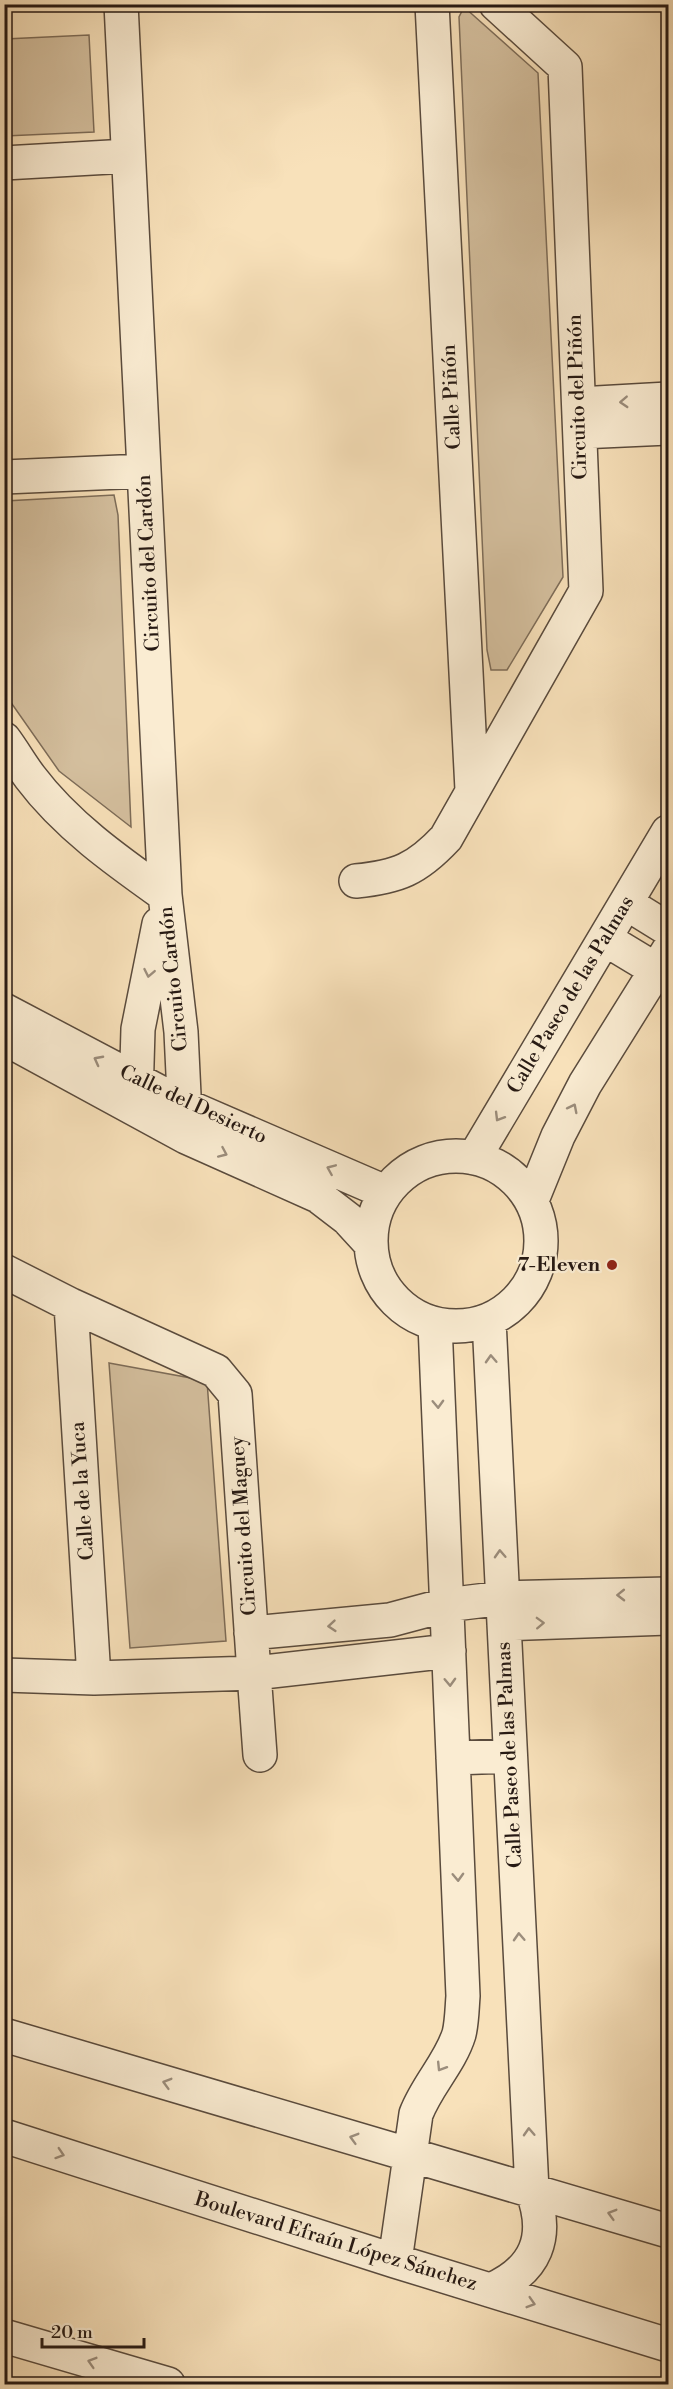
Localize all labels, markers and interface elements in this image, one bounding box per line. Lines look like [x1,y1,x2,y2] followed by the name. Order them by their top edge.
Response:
[563,314,593,480] street label: Circuito del Piñón
[437,344,467,450] street label: Calle Piñón
[619,395,628,408] one-way arrow
[132,474,166,652] street label: Circuito del Cardón
[502,891,640,1099] street label: Calle Paseo de las Palmas
[154,905,194,1053] street label: Circuito Cardón
[143,968,156,978] one-way arrow
[93,1055,104,1067] one-way arrow
[115,1060,271,1150] street label: Calle del Desierto
[566,1103,577,1114] one-way arrow
[494,1111,506,1121] one-way arrow
[217,1146,228,1158] one-way arrow
[327,1164,338,1176] one-way arrow
[517,1253,601,1278] place label: 7-Eleven
[605,1258,619,1272] marker: 7-Eleven
[484,1354,497,1363] one-way arrow
[432,1399,444,1408] one-way arrow
[66,1420,100,1561] street label: Calle de la Yuca
[225,1435,263,1616] street label: Circuito del Maguey
[494,1549,507,1558] one-way arrow
[616,1589,625,1601] one-way arrow
[536,1616,545,1629] one-way arrow
[327,1619,336,1632] one-way arrow
[492,1641,528,1869] street label: Calle Paseo de las Palmas
[443,1678,456,1687] one-way arrow
[452,1873,464,1882] one-way arrow
[513,1933,526,1942] one-way arrow
[437,2061,449,2071] one-way arrow
[162,2078,173,2090] one-way arrow
[522,2128,535,2137] one-way arrow
[349,2133,360,2145] one-way arrow
[54,2147,65,2159] one-way arrow
[191,2187,480,2297] street label: Boulevard Efraín López Sánchez
[607,2209,618,2221] one-way arrow
[525,2296,536,2308] one-way arrow
[42,2311,144,2349] scale bar
[51,2321,93,2344] text: 20 m
[87,2357,98,2369] one-way arrow

